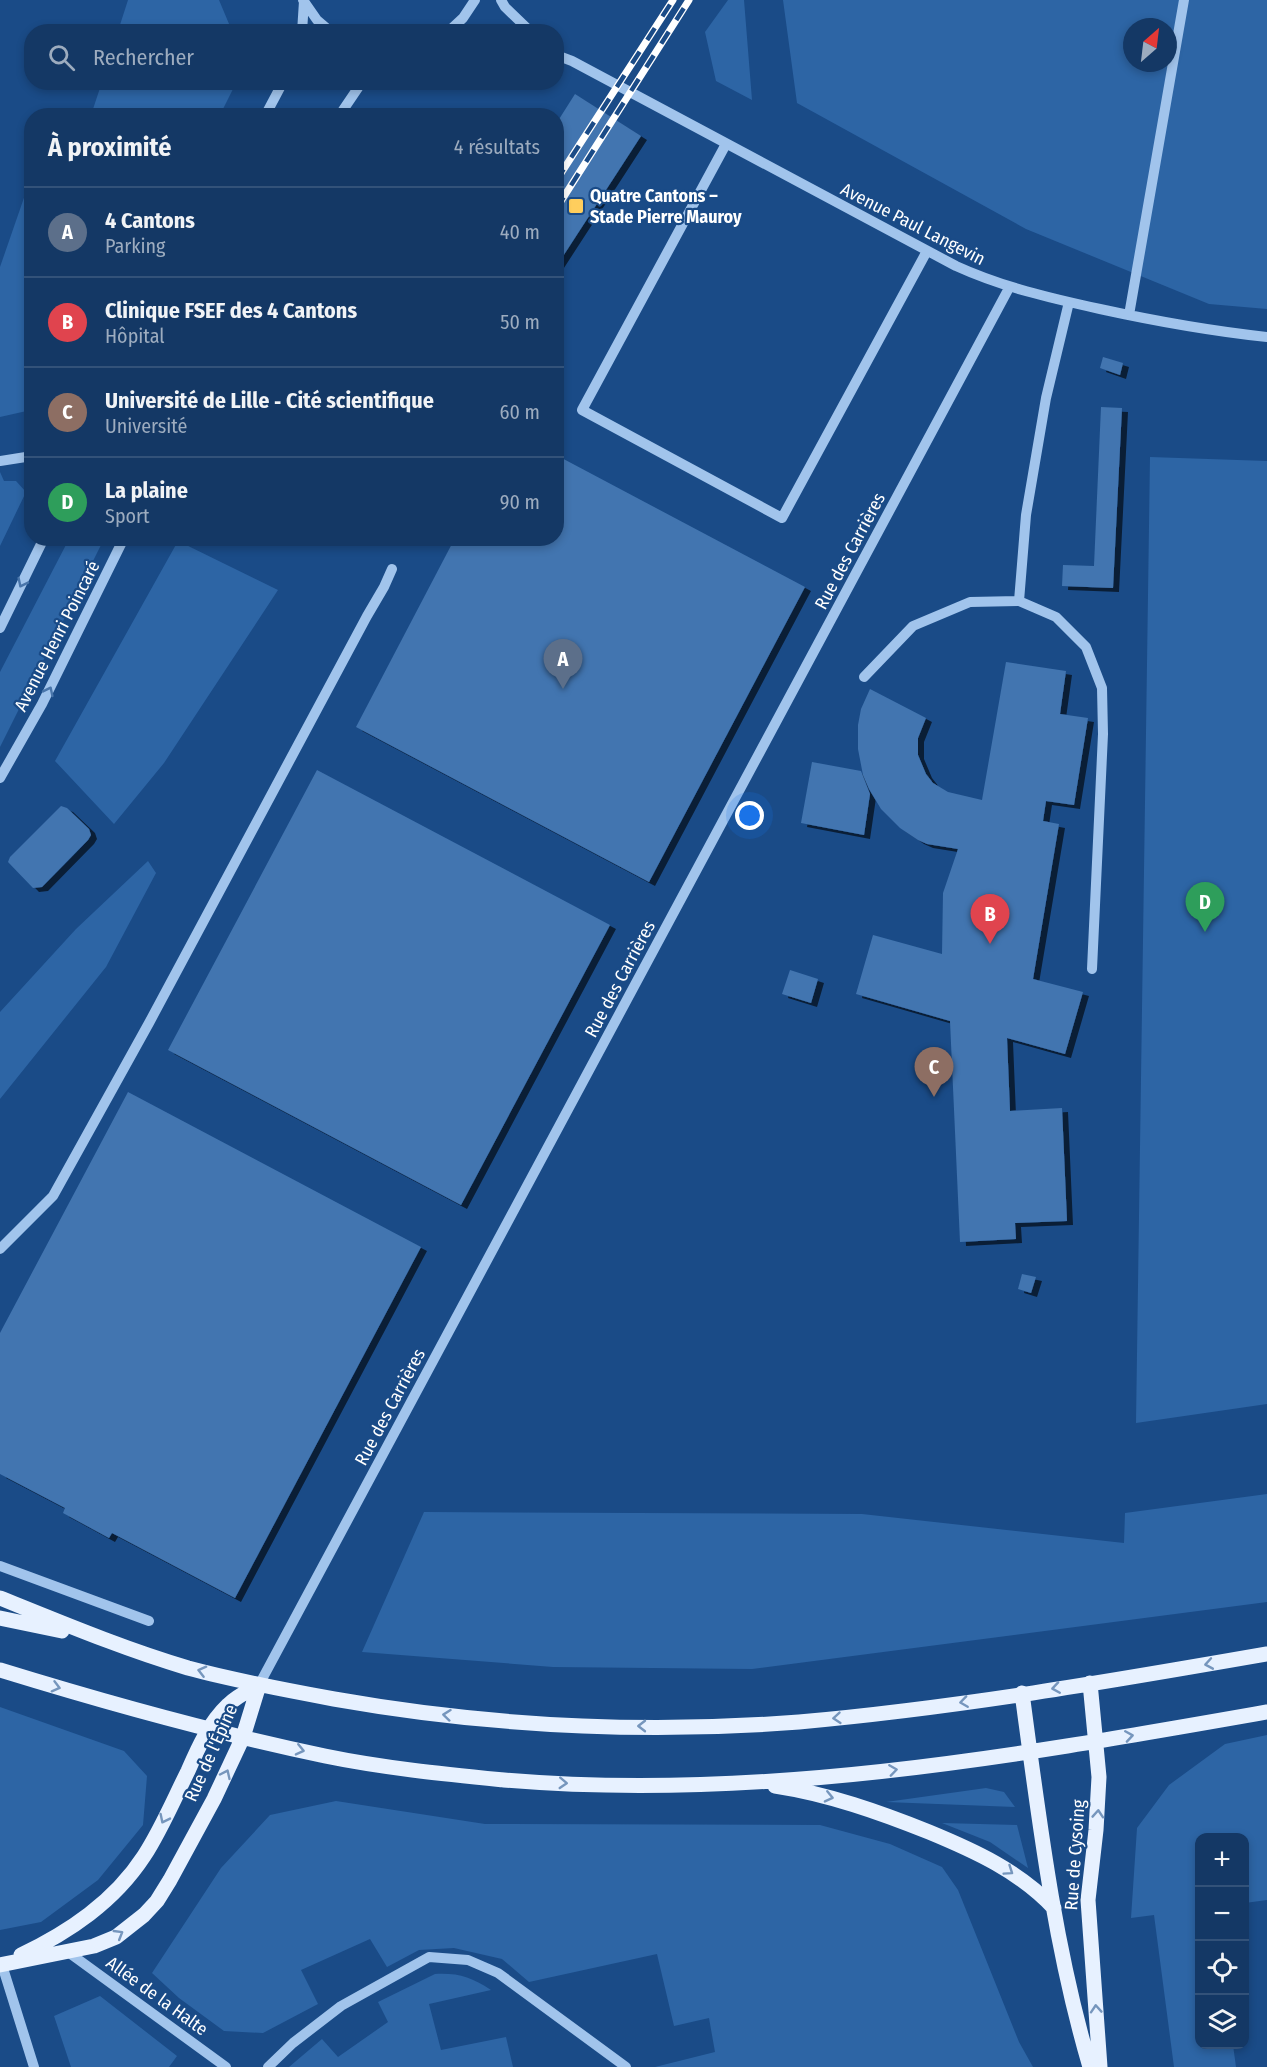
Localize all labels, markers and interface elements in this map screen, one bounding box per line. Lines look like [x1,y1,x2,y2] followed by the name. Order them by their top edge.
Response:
[1123,18,1177,72] north arrow
[24,24,564,90] search box
[45,41,78,74] icon: search
[93,44,194,71] text: Rechercher
[48,132,171,163] text: À proximité
[454,135,540,159] text: 4 résultats
[837,178,989,270] street label: Avenue Paul Langevin
[590,185,742,228] place label: Quatre Cantons – Stade Pierre Mauroy
[567,197,585,215] marker: Quatre Cantons – Stade Pierre Mauroy
[105,207,195,234] text: 4 Cantons
[62,220,73,244] text: A
[500,220,540,244] text: 40 m
[105,234,166,258] text: Parking
[105,297,357,324] text: Clinique FSEF des 4 Cantons
[62,310,73,334] text: B
[500,310,540,334] text: 50 m
[105,324,165,348] text: Hôpital
[105,387,434,414] text: Université de Lille ‐ Cité scientifique
[62,400,73,424] text: C
[500,400,540,424] text: 60 m
[105,414,187,438] text: Université
[105,477,188,504] text: La plaine
[810,489,890,613] street label: Rue des Carrières
[62,490,73,514] text: D
[500,490,540,514] text: 90 m
[105,504,150,528] text: Sport
[10,557,105,715] street label: Avenue Henri Poincaré
[18,577,29,588] one-way arrow
[544,640,582,689] pin: A
[42,686,53,697] one-way arrow
[735,801,764,830] your location
[1186,882,1224,932] pin: D
[970,894,1010,944] pin: B
[580,917,660,1041] street label: Rue des Carrières
[914,1048,954,1097] pin: C
[350,1345,430,1469] street label: Rue des Carrières
[1205,1657,1215,1670] one-way arrow
[197,1666,207,1679] one-way arrow
[50,1680,61,1692] one-way arrow
[1051,1682,1061,1694] one-way arrow
[959,1695,969,1707] one-way arrow
[179,1701,242,1805] street label: Rue de l'Épine
[443,1710,452,1722] one-way arrow
[832,1711,841,1724] one-way arrow
[638,1720,647,1732] one-way arrow
[1124,1730,1134,1743] one-way arrow
[295,1743,305,1756] one-way arrow
[888,1765,898,1777] one-way arrow
[218,1770,230,1781] one-way arrow
[558,1777,567,1790] one-way arrow
[824,1790,834,1803] one-way arrow
[1060,1798,1090,1911] street label: Rue de Cysoing
[1091,1810,1104,1819] one-way arrow
[160,1812,172,1823] one-way arrow
[1195,1833,1249,2049] map controls
[1195,1833,1249,1887] button: +
[1002,1864,1013,1875] one-way arrow
[1195,1887,1249,1941] button: −
[113,1930,123,1941] one-way arrow
[1195,1941,1249,1995] button: locate
[102,1952,212,2040] street label: Allée de la Halte
[1195,1995,1249,2049] button: layers
[1089,2004,1102,2013] one-way arrow

